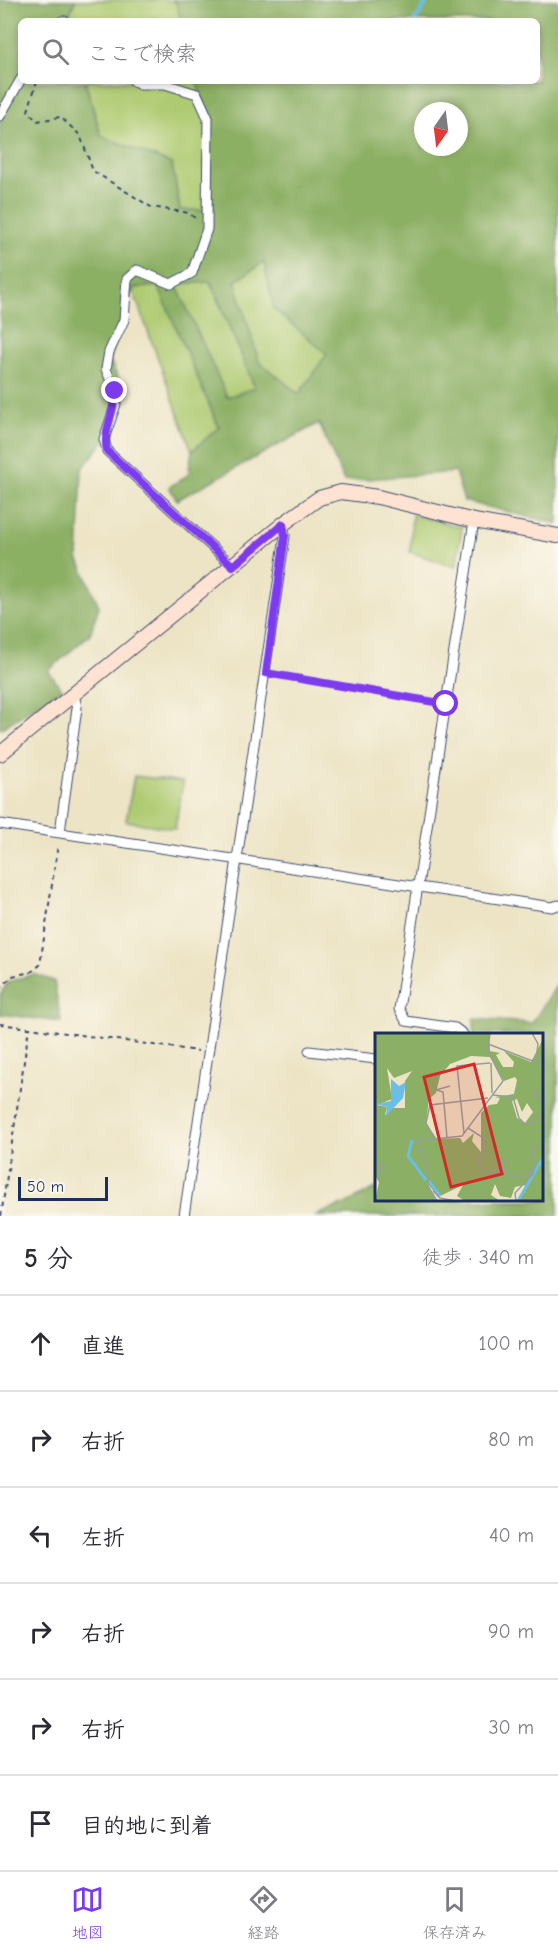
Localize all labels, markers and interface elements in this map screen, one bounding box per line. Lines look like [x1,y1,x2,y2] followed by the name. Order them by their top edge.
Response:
[18,18,540,84] search box
[39,35,72,68] icon: search
[87,41,197,67] text: ここで検索
[414,102,468,156] north arrow
[101,377,127,403] route end
[432,690,458,716] route start
[375,1033,543,1201] inset map
[18,1174,108,1202] scale bar
[27,1178,64,1196] text: 50 m
[24,1244,73,1274] text: 5 分
[422,1246,534,1269] text: 徒歩 · 340 m
[24,1327,57,1360] icon: ahead
[479,1332,534,1355] text: 100 m
[81,1333,125,1359] text: 直進
[24,1423,57,1456] icon: right
[488,1428,534,1451] text: 80 m
[81,1429,125,1455] text: 右折
[24,1519,57,1552] icon: left
[489,1524,534,1547] text: 40 m
[81,1525,125,1551] text: 左折
[24,1615,57,1648] icon: right
[488,1620,534,1643] text: 90 m
[81,1621,125,1647] text: 右折
[24,1711,57,1744] icon: right
[488,1716,534,1739] text: 30 m
[81,1717,125,1743] text: 右折
[24,1807,57,1840] icon: arrive
[81,1813,213,1839] text: 目的地に到着
[71,1883,104,1943] tab: 地図
[247,1883,280,1943] tab: 経路
[423,1883,487,1943] tab: 保存済み

